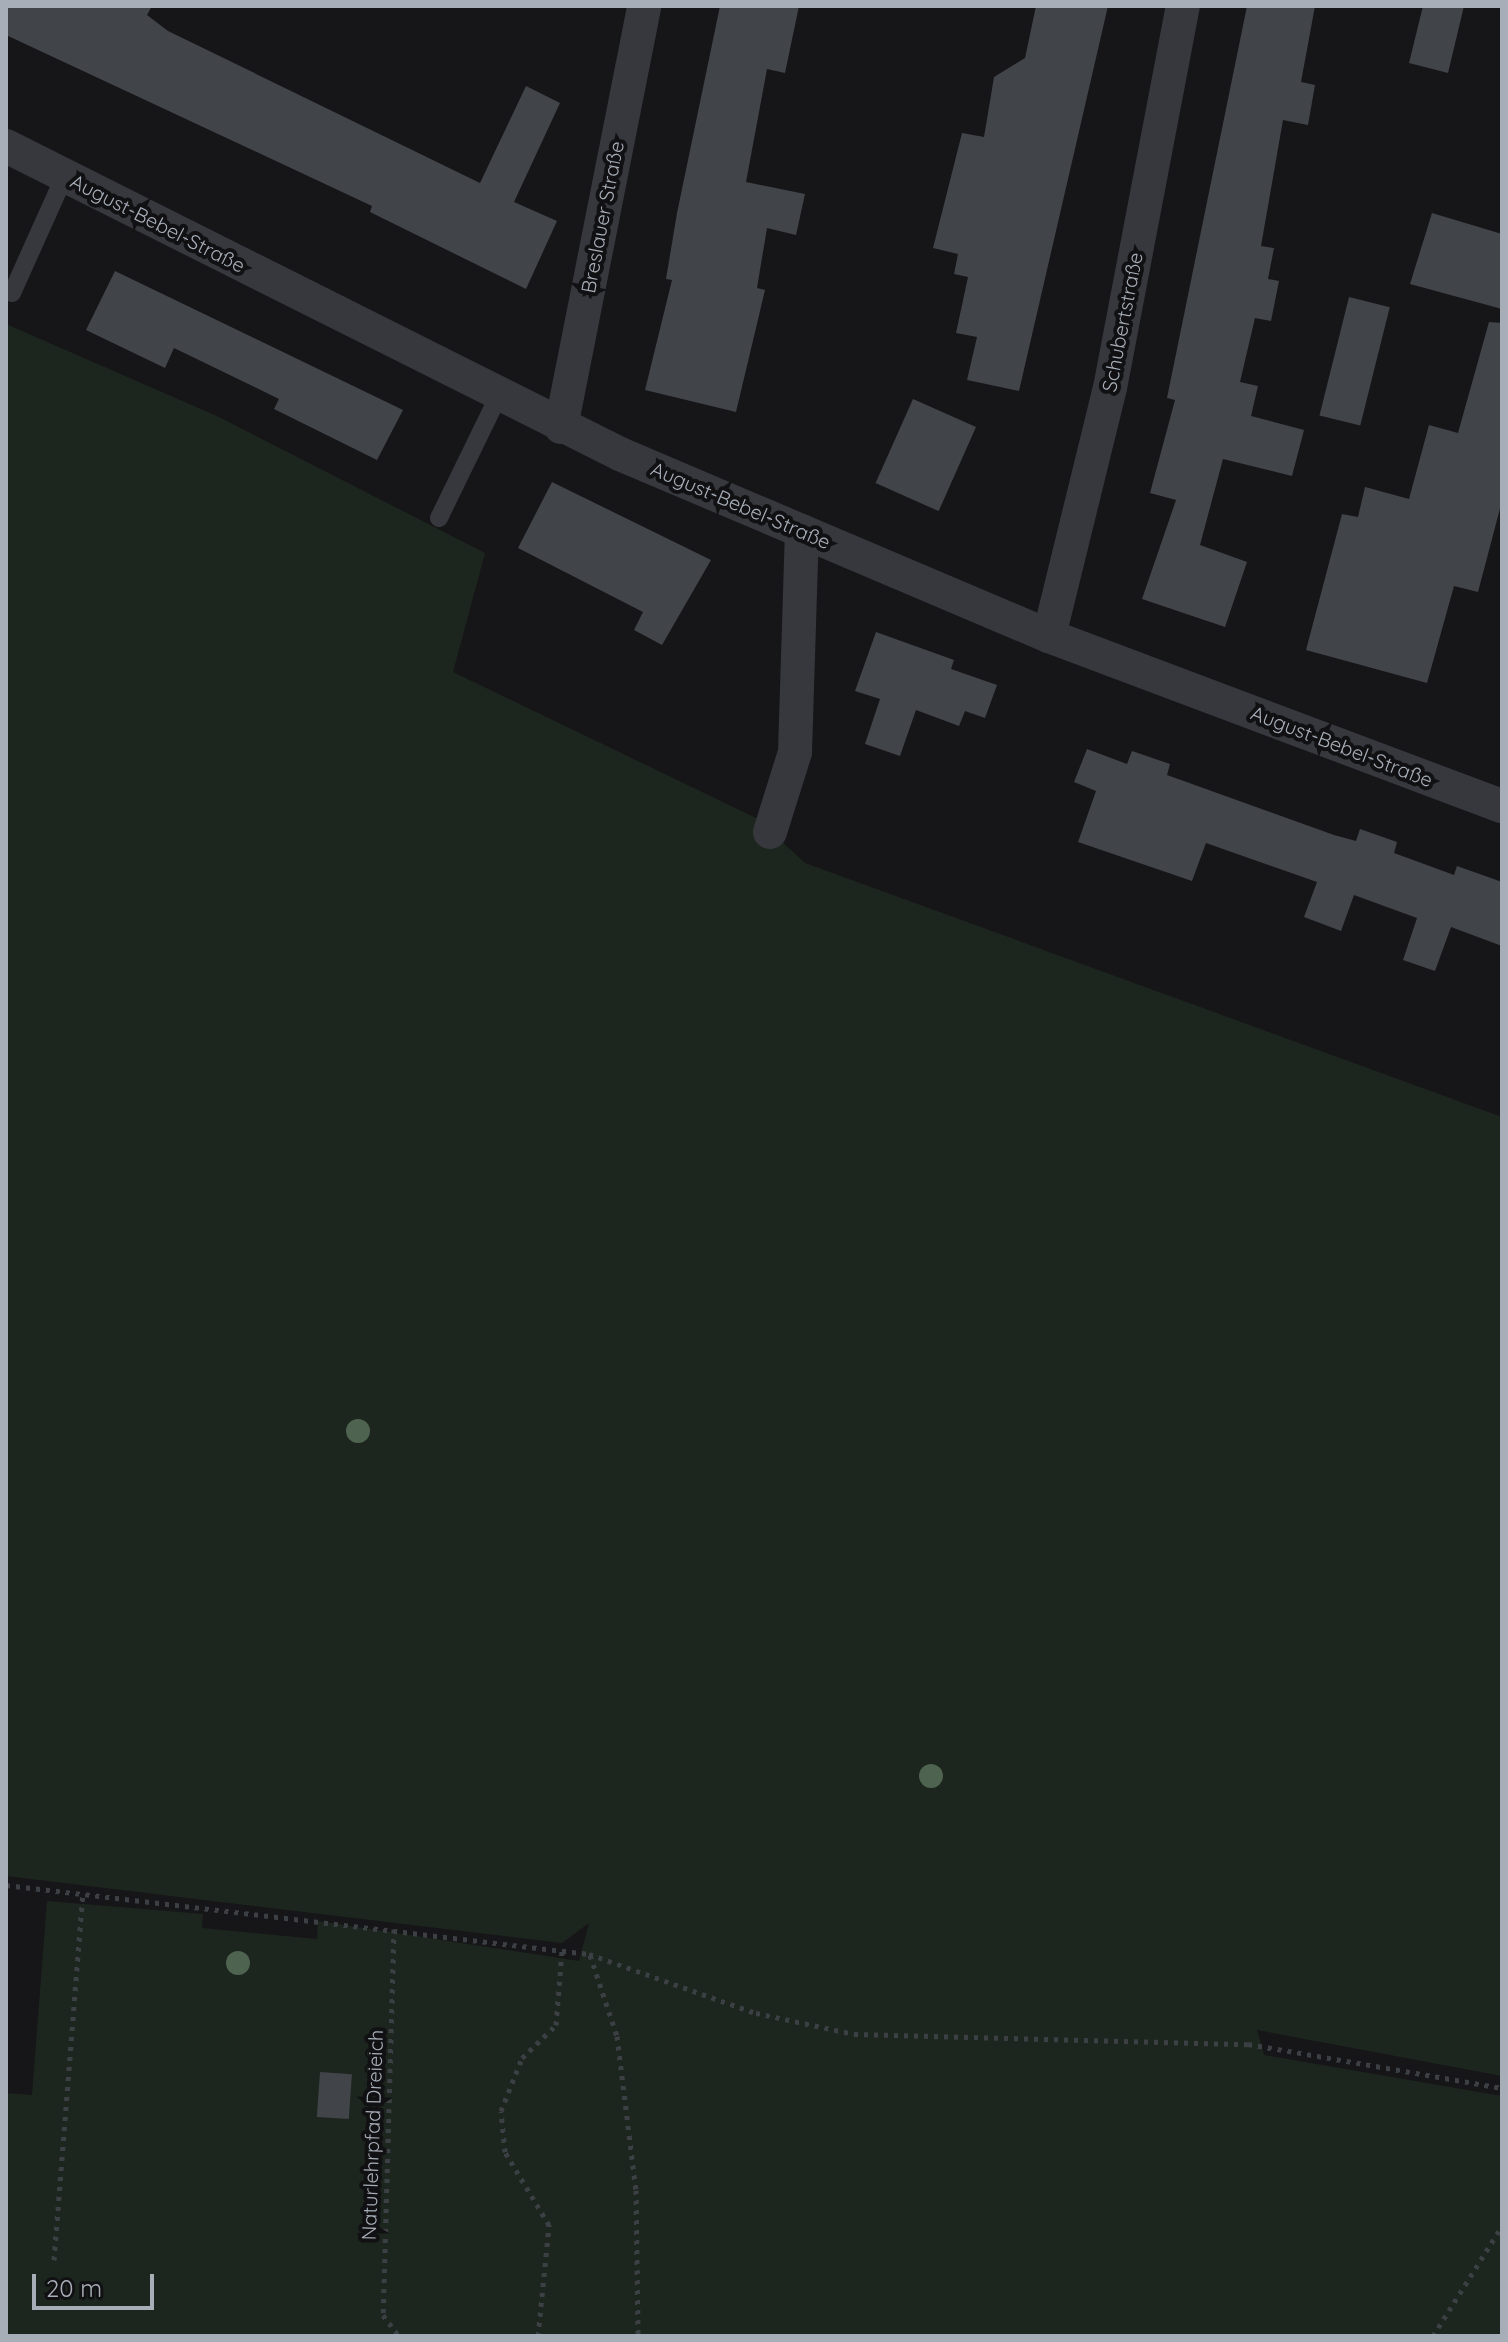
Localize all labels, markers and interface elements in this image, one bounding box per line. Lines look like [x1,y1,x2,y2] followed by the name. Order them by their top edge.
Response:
[575,139,629,295] street label: Breslauer Straße
[67,169,249,277] street label: August-Bebel-Straße
[1097,250,1147,394] street label: Schubertstraße
[648,456,834,554] street label: August-Bebel-Straße
[1248,700,1436,792] street label: August-Bebel-Straße
[356,2029,388,2241] street label: Naturlehrpfad Dreieich
[36,2258,158,2308] scale bar
[46,2273,102,2303] text: 20 m

